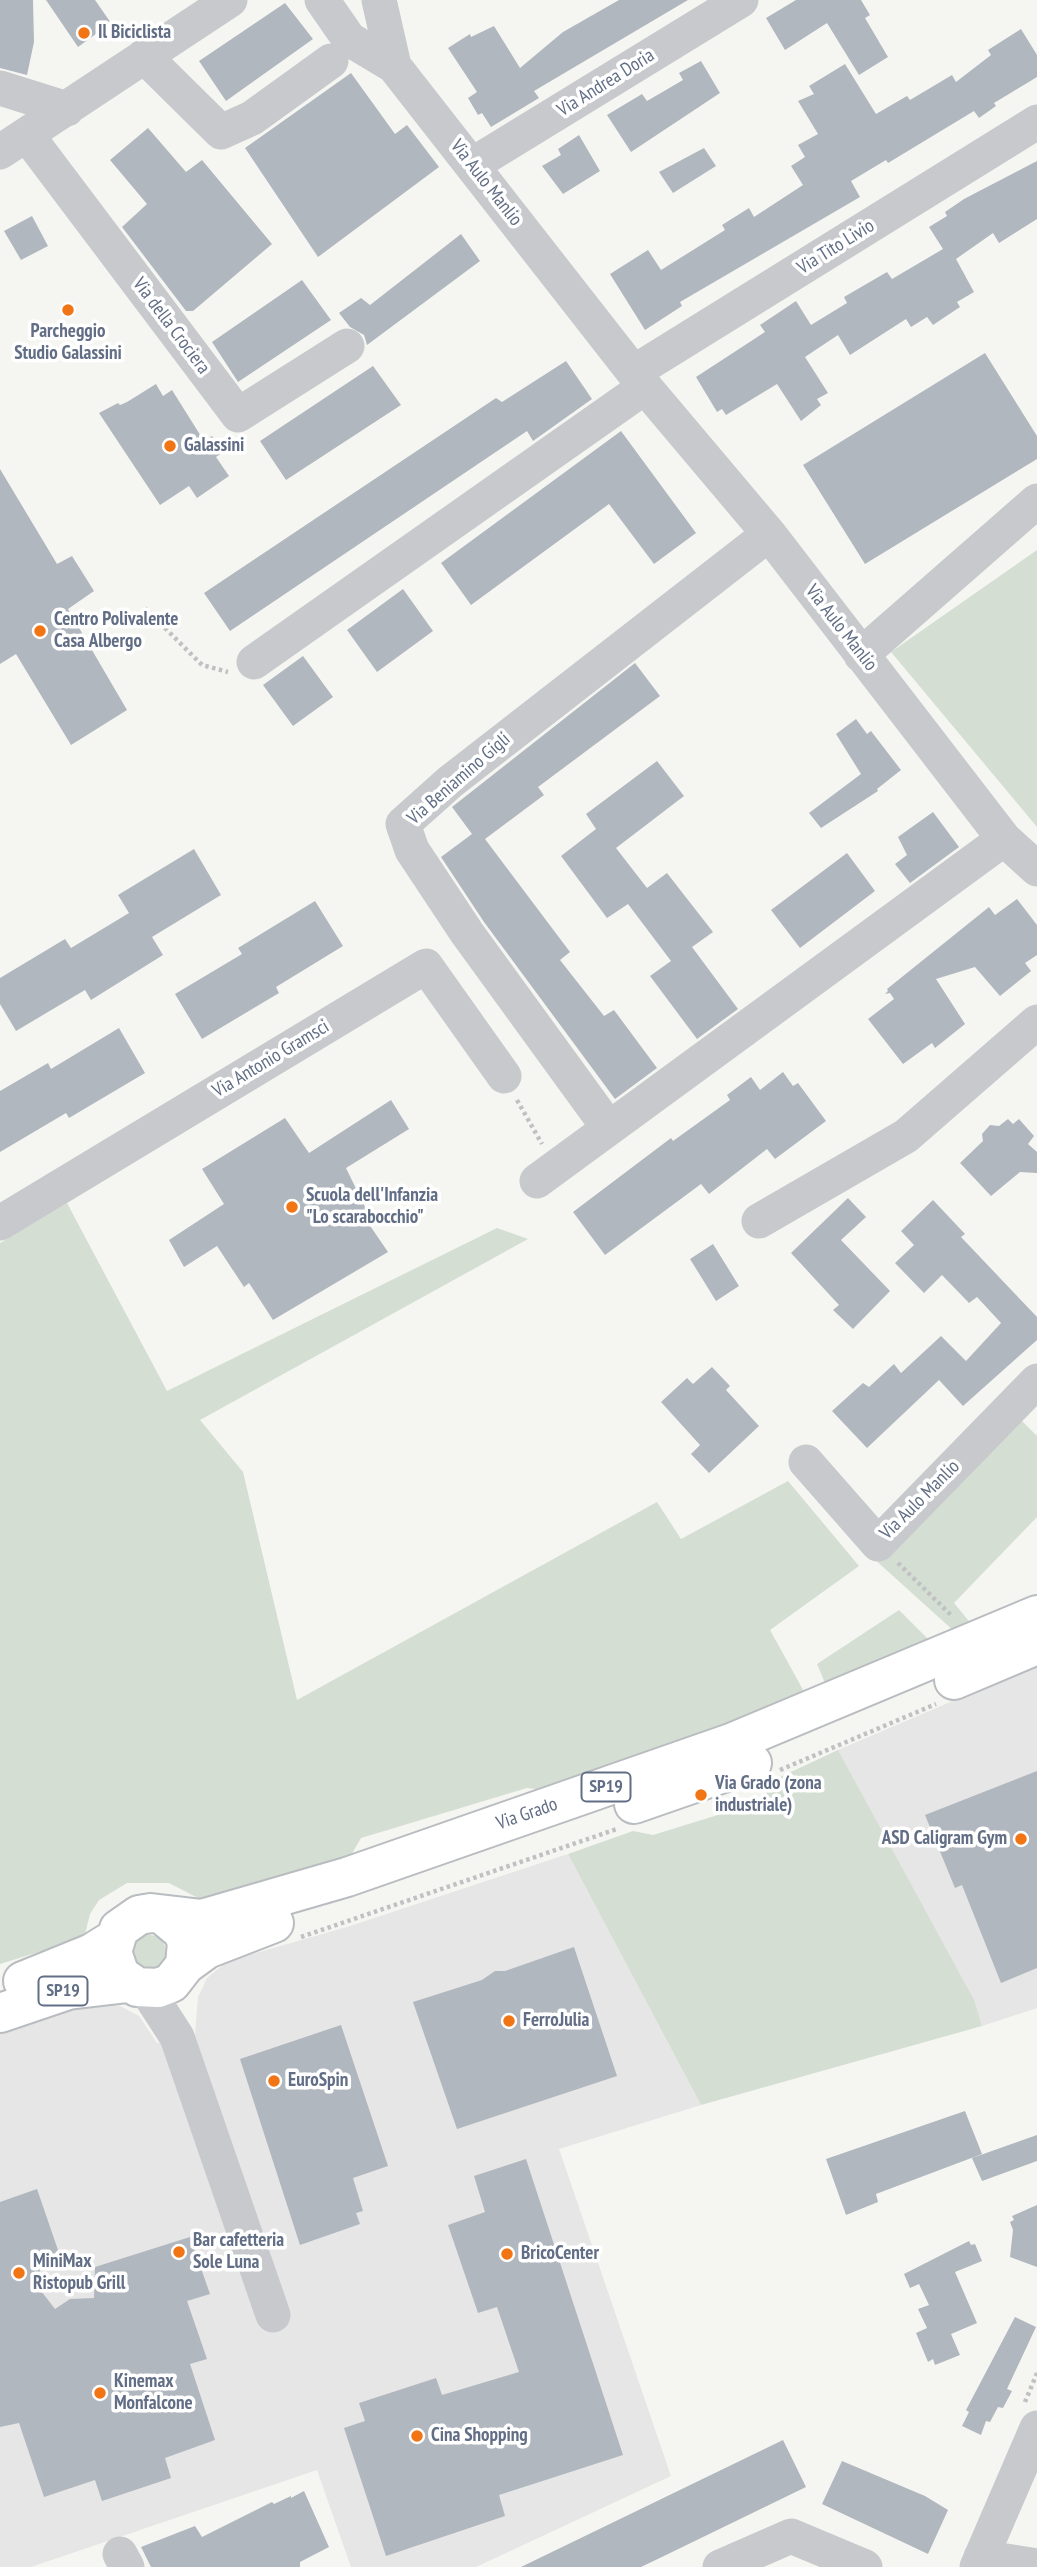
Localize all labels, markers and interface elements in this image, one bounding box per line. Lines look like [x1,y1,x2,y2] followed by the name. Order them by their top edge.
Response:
[98,22,171,44] place label: Il Biciclista
[76,25,92,41] marker: Il Biciclista
[553,44,659,122] street label: Via Andrea Doria
[445,135,527,231] street label: Via Aulo Manlio
[793,214,879,280] street label: Via Tito Livio
[127,273,215,379] street label: Via della Crociera
[60,302,76,318] marker: Parcheggio Studio Galassini
[14,321,122,365] place label: Parcheggio Studio Galassini
[184,435,244,457] place label: Galassini
[162,438,178,454] marker: Galassini
[800,580,882,676] street label: Via Aulo Manlio
[54,609,178,653] place label: Centro Polivalente Casa Albergo
[32,623,48,639] marker: Centro Polivalente Casa Albergo
[403,728,515,830] street label: Via Beniamino Gigli
[209,1015,333,1103] street label: Via Antonio Gramsci
[306,1185,438,1229] place label: Scuola dell'Infanzia "Lo scarabocchio"
[284,1199,300,1215] marker: Scuola dell'Infanzia "Lo scarabocchio"
[875,1455,965,1545] street label: Via Aulo Manlio
[582,1772,630,1801] road number: SP19
[715,1773,822,1817] place label: Via Grado (zona industriale)
[693,1787,709,1803] marker: Via Grado (zona industriale)
[493,1793,561,1835] street label: Via Grado
[882,1828,1007,1850] place label: ASD Caligram Gym
[1013,1831,1029,1847] marker: ASD Caligram Gym
[38,1977,88,2006] road number: SP19
[523,2010,589,2032] place label: FerroJulia
[501,2013,517,2029] marker: FerroJulia
[288,2070,348,2092] place label: EuroSpin
[266,2073,282,2089] marker: EuroSpin
[193,2230,284,2274] place label: Bar cafetteria Sole Luna
[521,2243,599,2265] place label: BricoCenter
[171,2244,187,2260] marker: Bar cafetteria Sole Luna
[499,2246,515,2262] marker: BricoCenter
[33,2251,125,2295] place label: MiniMax Ristopub Grill
[11,2265,27,2281] marker: MiniMax Ristopub Grill
[114,2371,193,2415] place label: Kinemax Monfalcone
[92,2385,108,2401] marker: Kinemax Monfalcone
[431,2425,528,2447] place label: Cina Shopping
[409,2428,425,2444] marker: Cina Shopping

